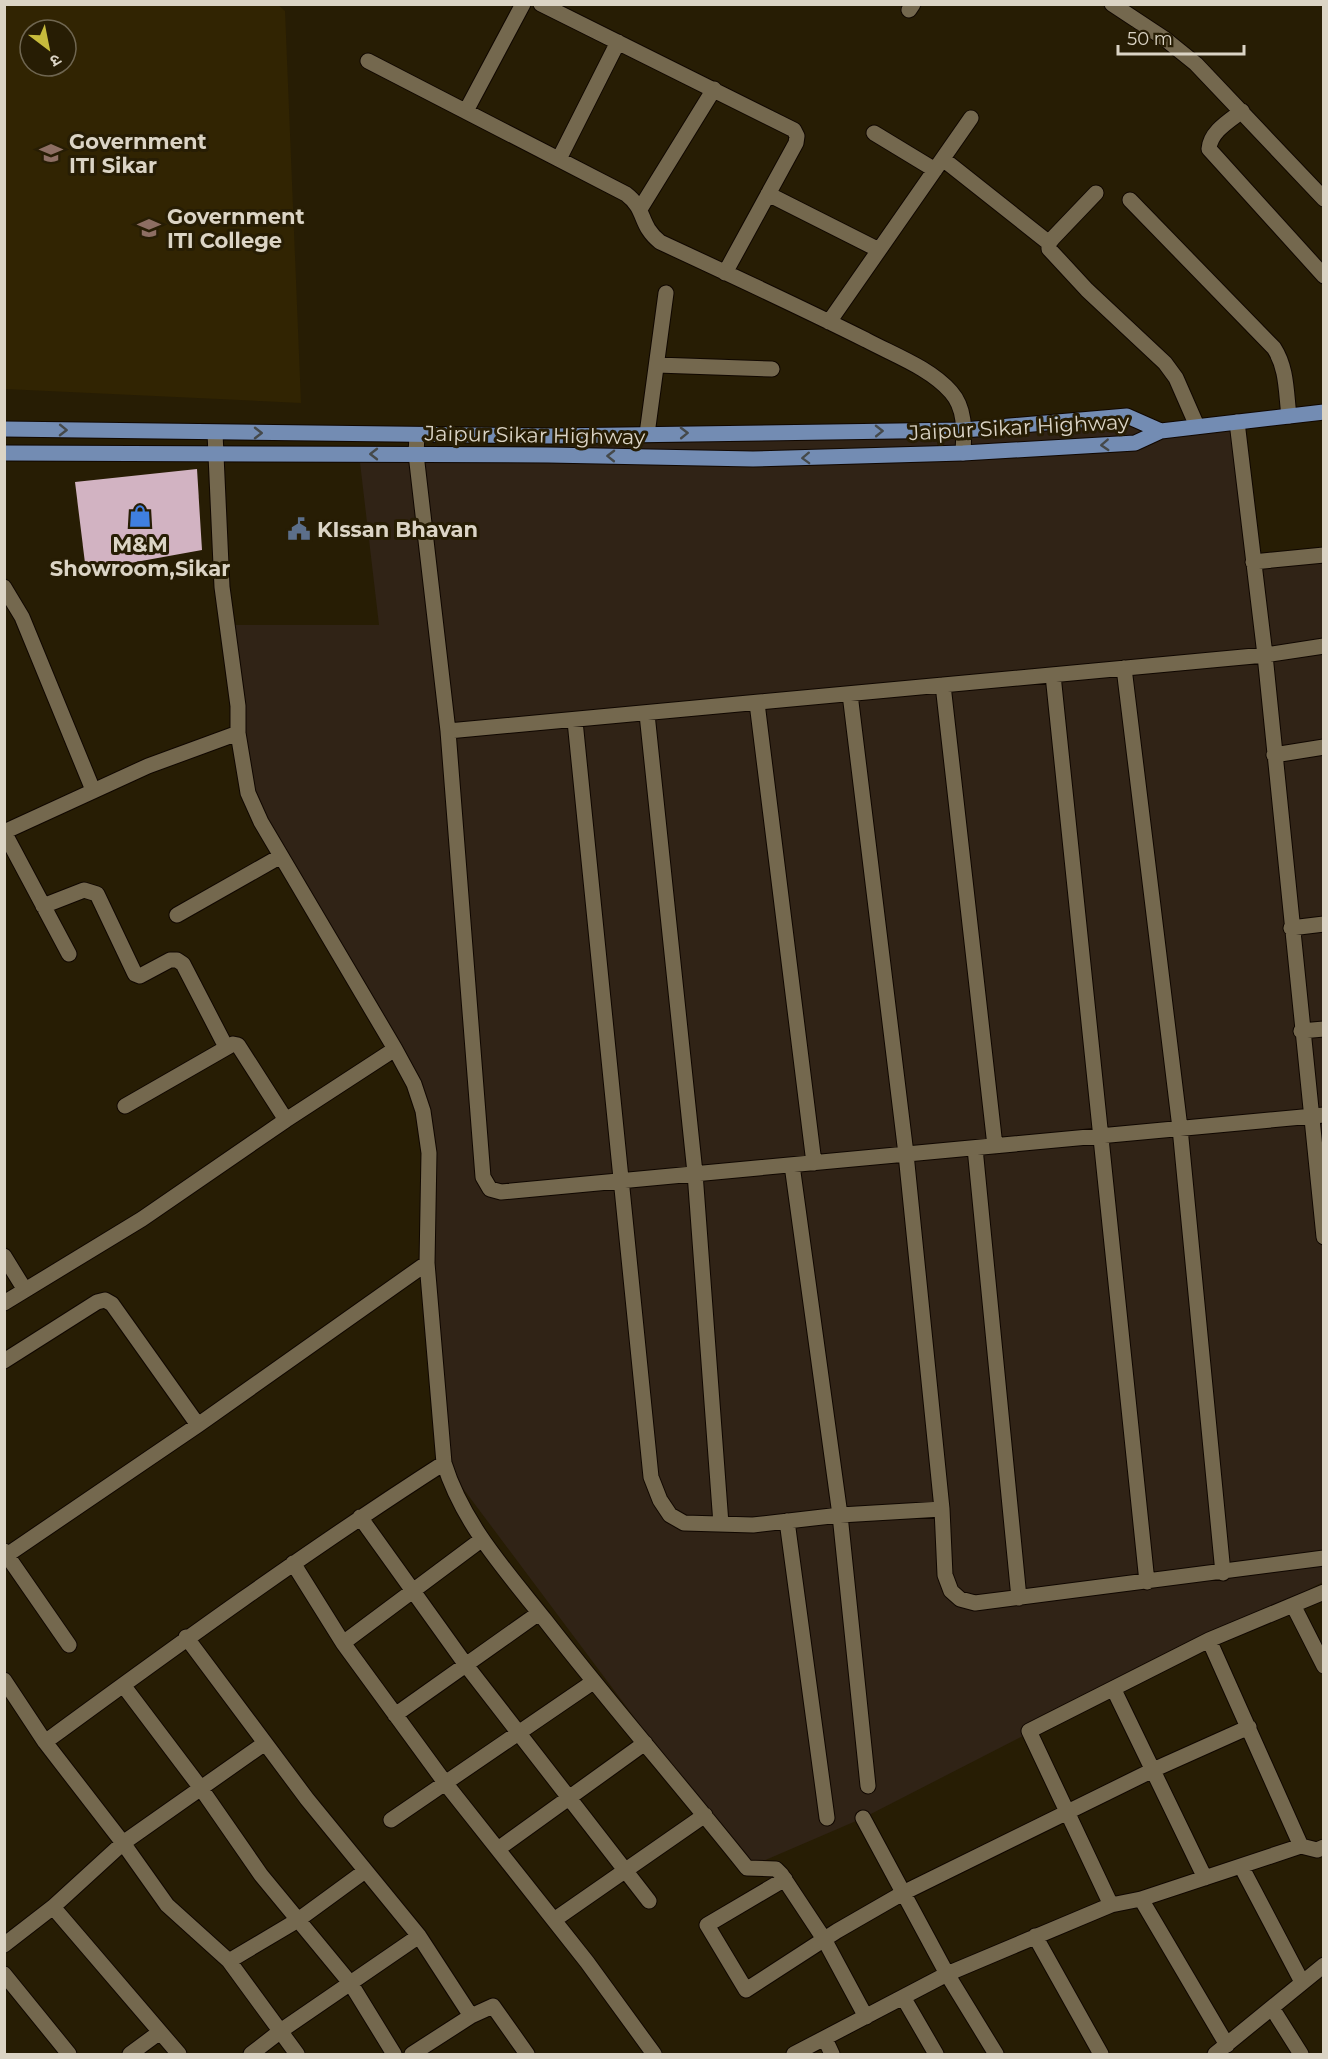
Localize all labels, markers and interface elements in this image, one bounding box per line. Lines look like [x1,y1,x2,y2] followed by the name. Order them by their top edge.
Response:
[18,18,78,78] north arrow
[1118,18,1244,56] scale bar
[1127,28,1173,50] text: 50 m
[46,50,65,71] text: उ
[69,129,207,178] place label: Government ITI Sikar
[38,140,64,166] school or university icon: Government ITI Sikar
[167,204,305,253] place label: Government ITI College
[136,215,162,241] school or university icon: Government ITI College
[907,409,1130,445] street label: Jaipur Sikar Highway
[424,421,646,449] street label: Jaipur Sikar Highway
[58,424,67,436] one-way arrow
[874,425,883,437] one-way arrow
[253,427,262,440] one-way arrow
[679,427,688,439] one-way arrow
[1101,438,1110,451] one-way arrow
[369,448,378,460] one-way arrow
[606,450,615,462] one-way arrow
[801,451,810,464] one-way arrow
[127,503,153,529] shop icon: M&M Showroom,Sikar
[286,516,312,542] public building icon: KIssan Bhavan
[317,517,478,542] place label: KIssan Bhavan
[50,532,230,581] place label: M&M Showroom,Sikar

